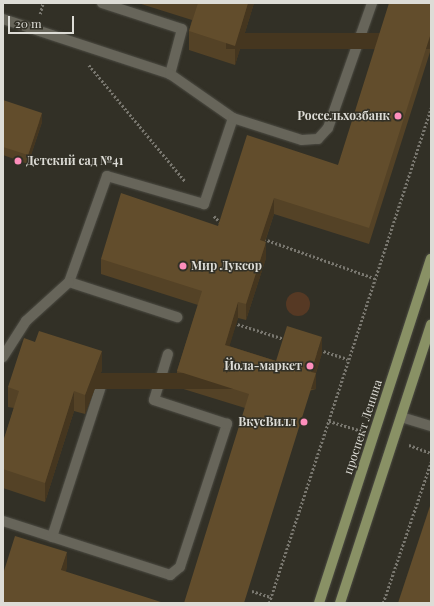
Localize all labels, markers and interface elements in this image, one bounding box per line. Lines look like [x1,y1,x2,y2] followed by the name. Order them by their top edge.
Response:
[10,8,76,34] scale bar
[15,15,42,31] text: 20 m
[297,109,390,123] place label: Россельхозбанк
[393,111,403,121] marker: Россельхозбанк
[26,154,123,168] place label: Детский сад №41
[13,156,23,166] marker: Детский сад №41
[191,259,262,273] place label: Мир Луксор
[178,261,188,271] marker: Мир Луксор
[224,359,302,373] place label: Йола-маркет
[305,361,315,371] marker: Йола-маркет
[341,378,385,476] street label: проспект Ленина
[238,415,296,429] place label: ВкусВилл
[299,417,309,427] marker: ВкусВилл

